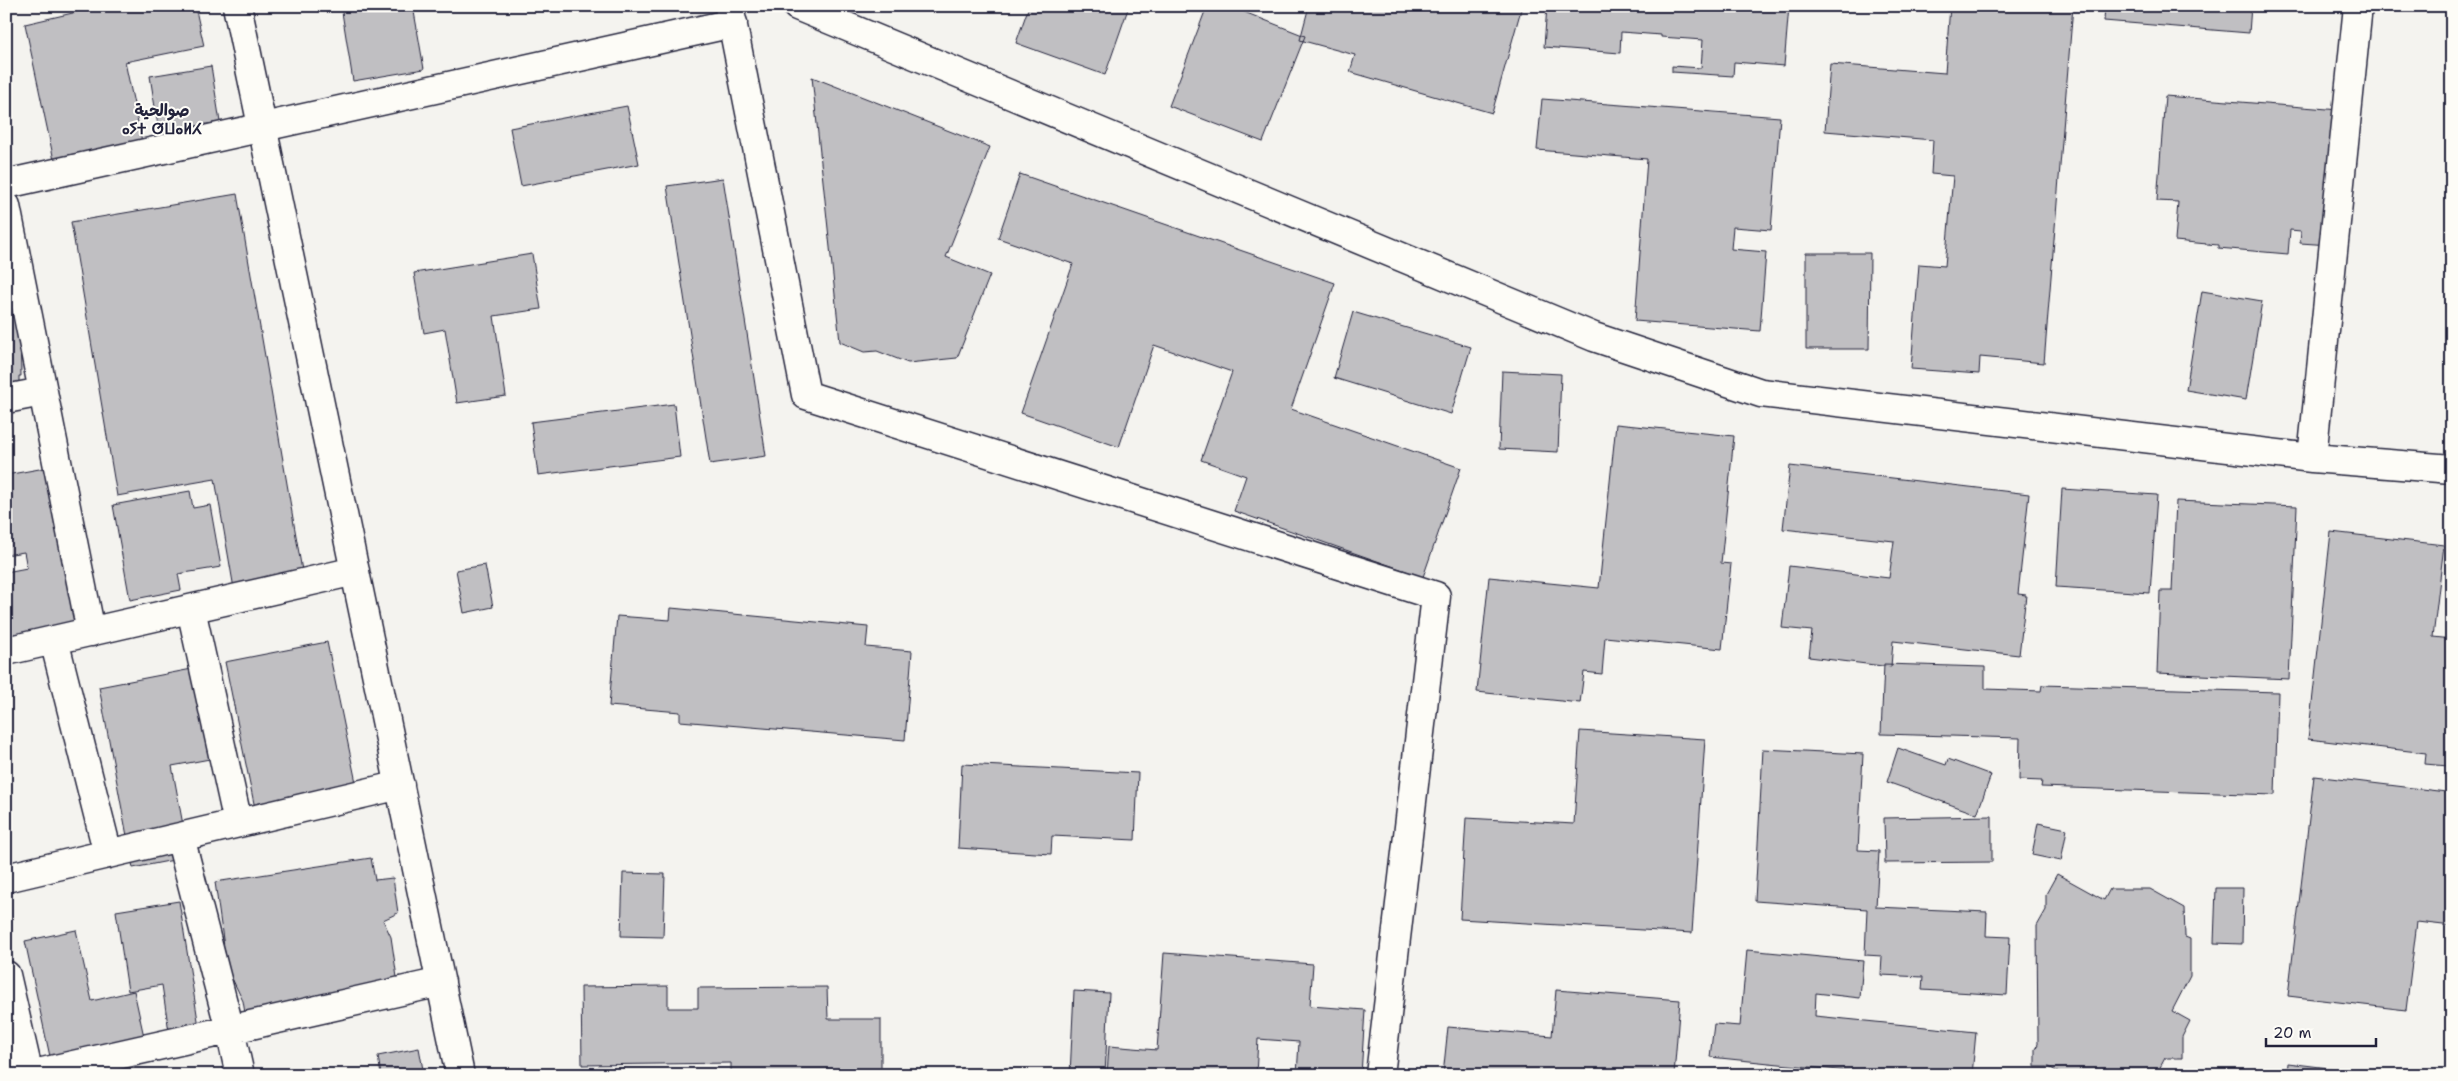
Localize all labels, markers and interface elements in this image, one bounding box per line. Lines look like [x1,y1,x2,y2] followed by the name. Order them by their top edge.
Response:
[122,100,202,139] district label: صوالحية ⴰⵢⵜ ⵚⵡⴰⵍⵃ
[2266,1016,2376,1048] scale bar
[2273,1023,2312,1043] text: 20 m

